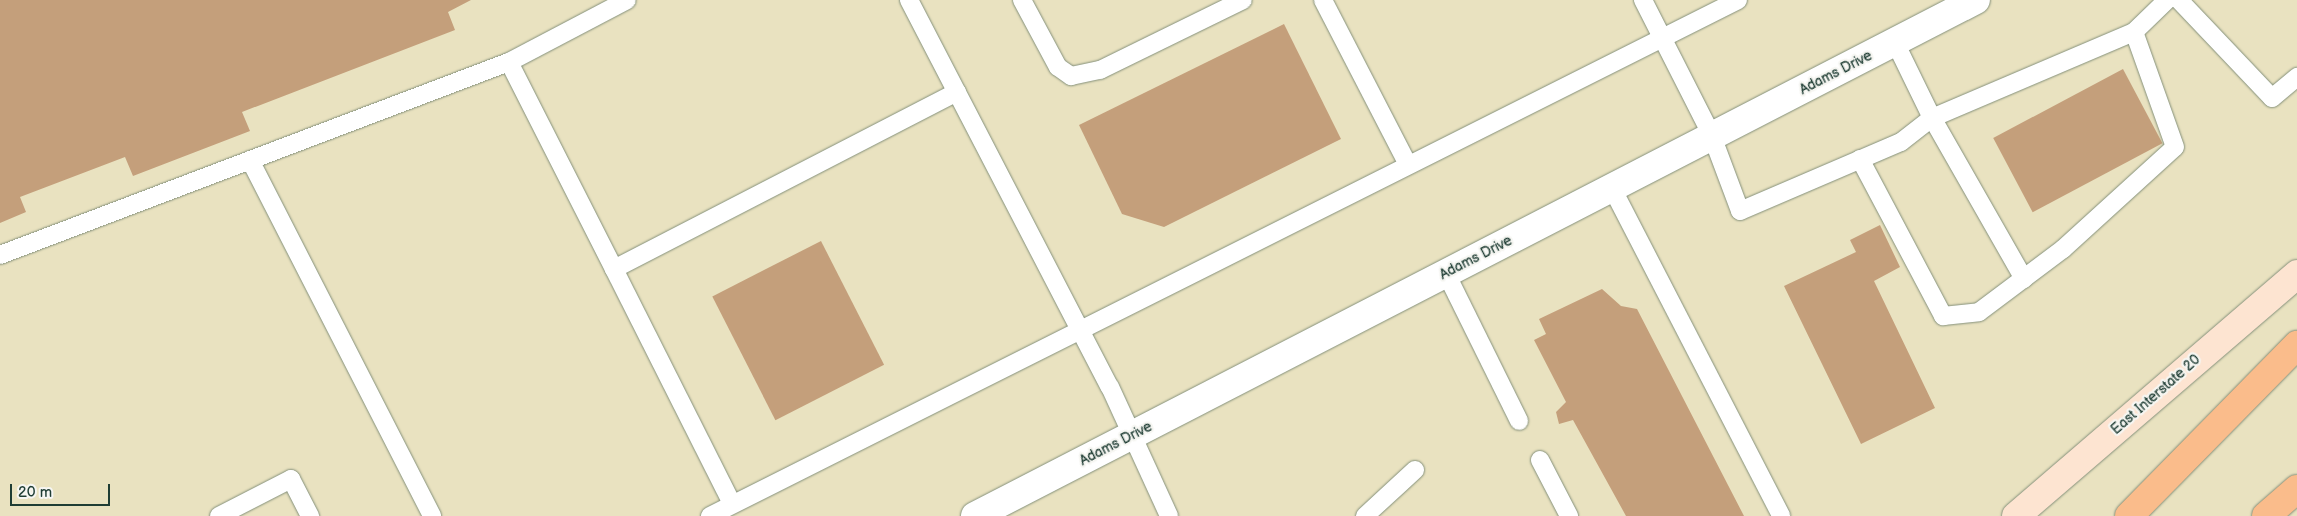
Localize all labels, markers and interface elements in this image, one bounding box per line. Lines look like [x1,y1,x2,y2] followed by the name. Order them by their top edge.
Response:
[1797,47,1875,99] street label: Adams Drive
[1437,232,1515,284] street label: Adams Drive
[2108,352,2204,438] street label: East Interstate 20
[1077,418,1155,470] street label: Adams Drive
[12,474,112,506] scale bar
[18,483,52,502] text: 20 m

